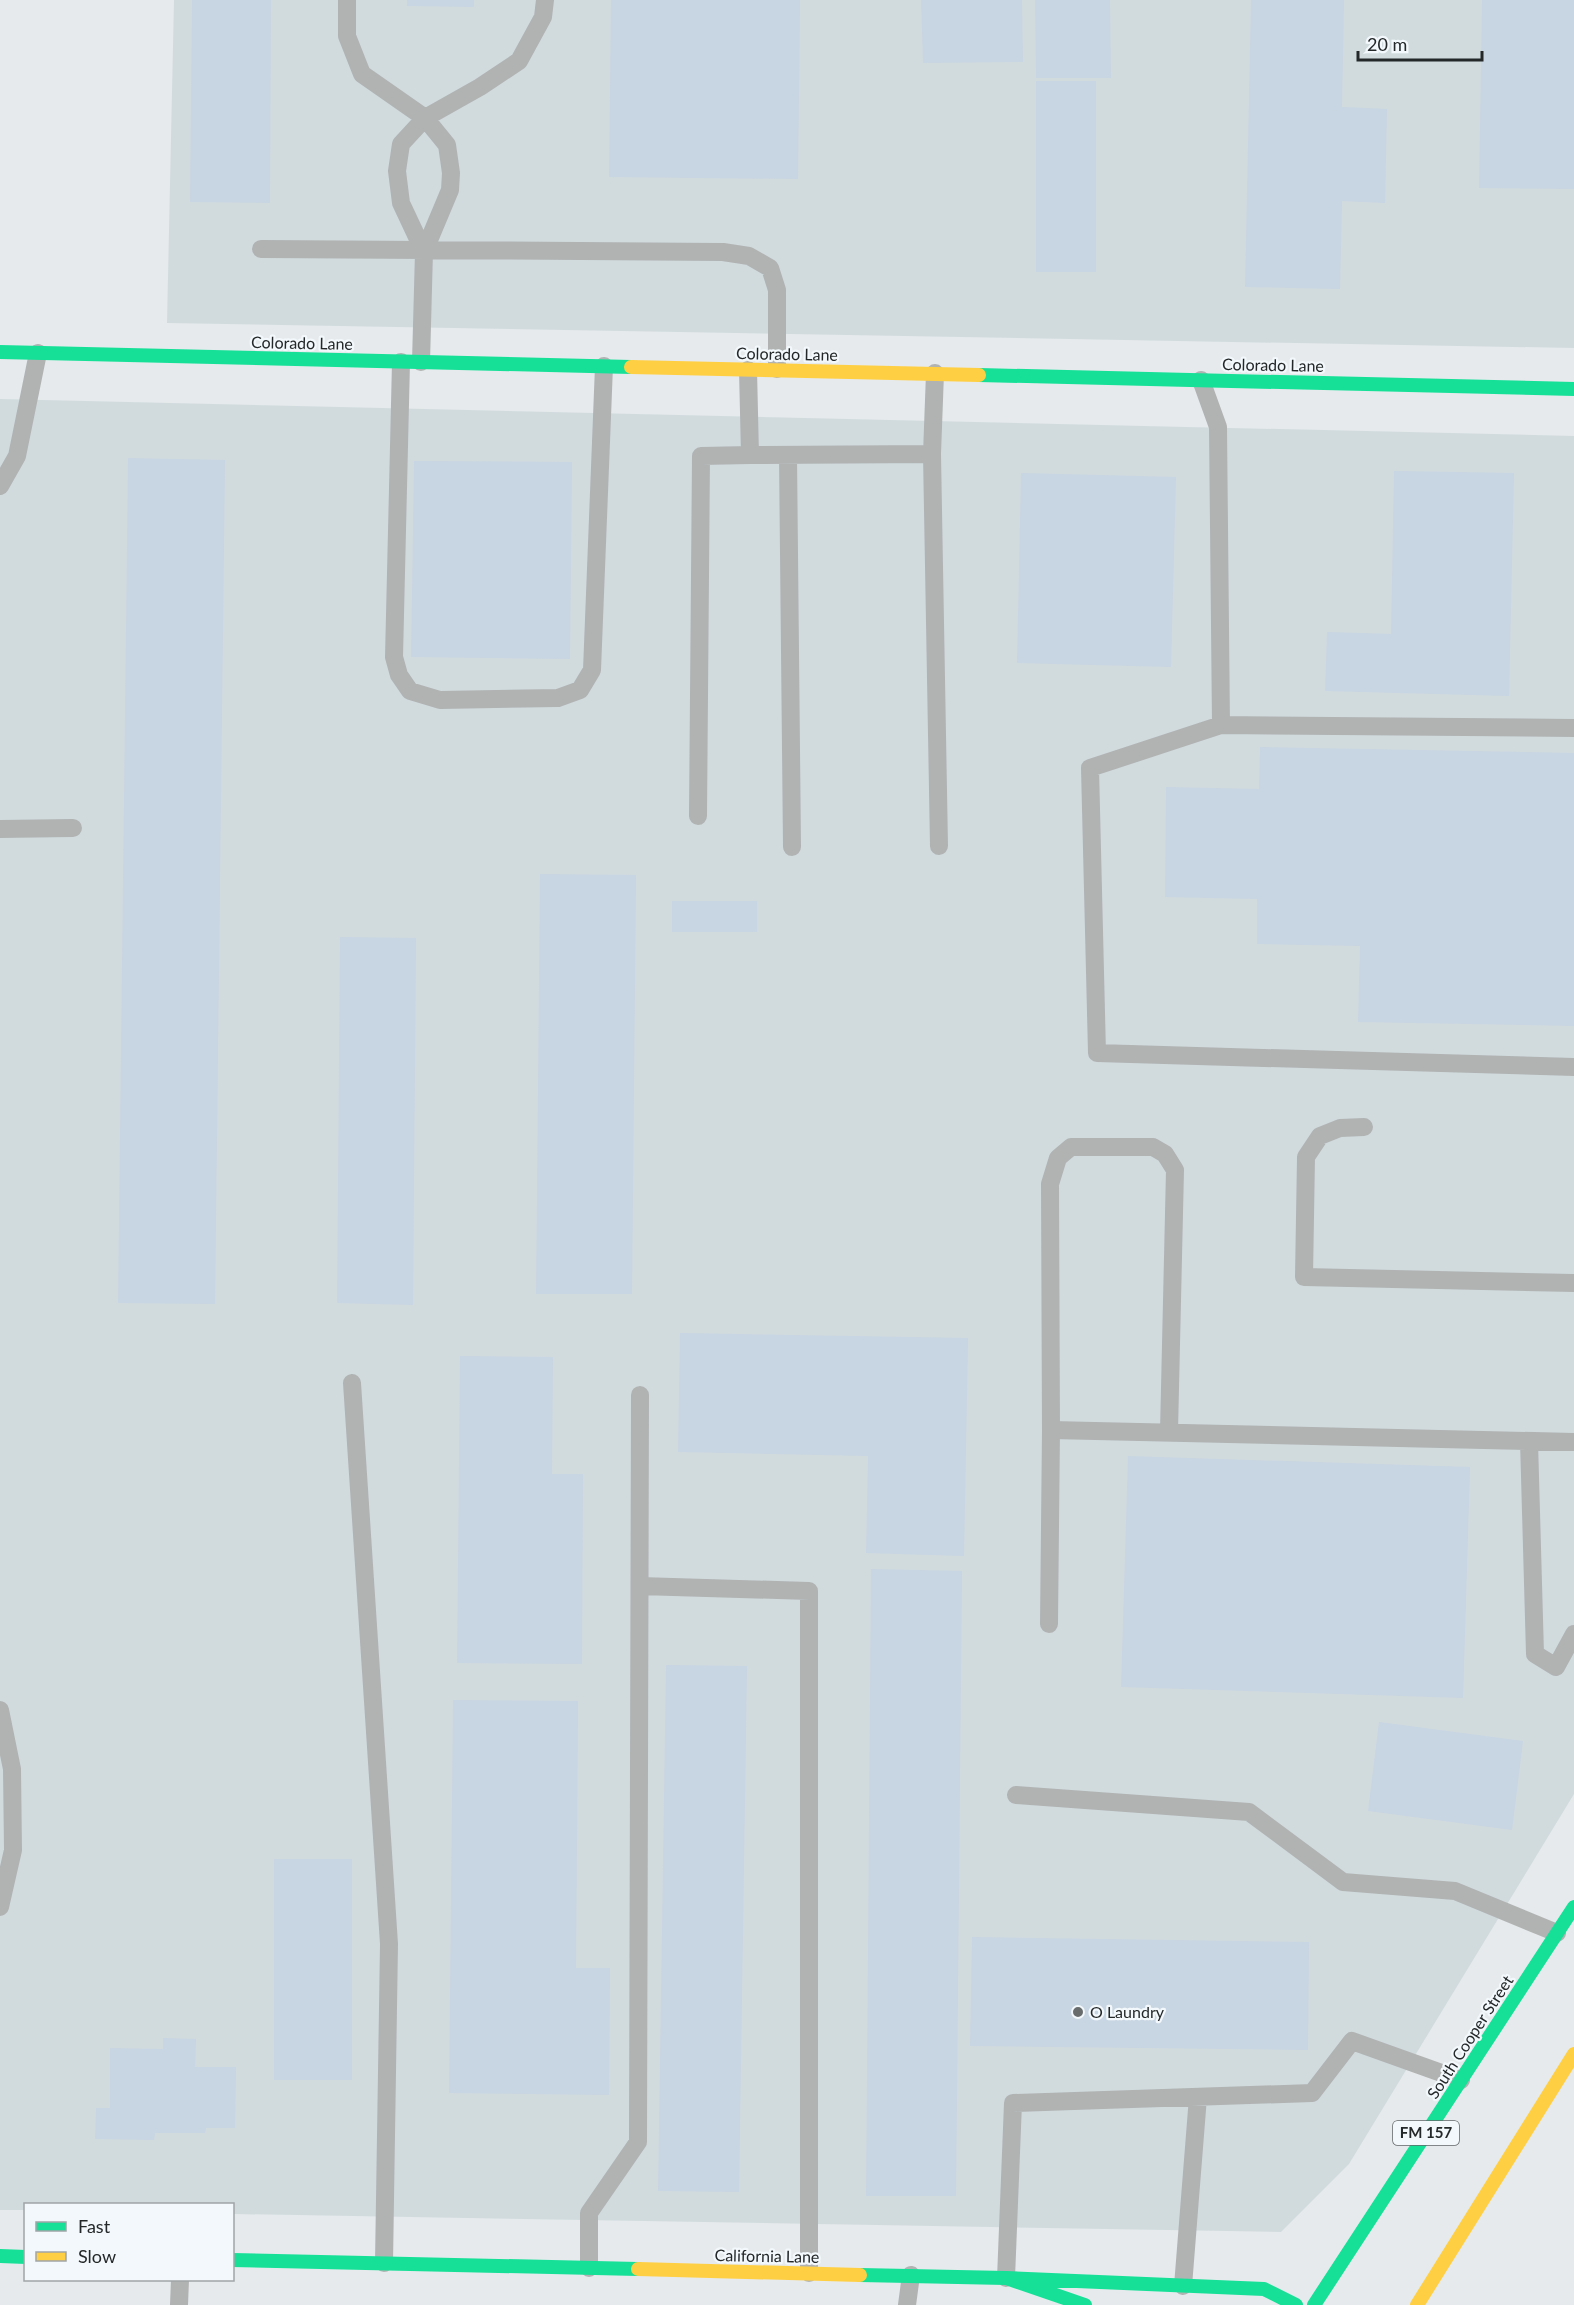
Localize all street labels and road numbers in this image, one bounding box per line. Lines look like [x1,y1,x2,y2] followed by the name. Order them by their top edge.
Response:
[251,332,353,353] street label: Colorado Lane
[736,343,838,364] street label: Colorado Lane
[1222,354,1324,375] street label: Colorado Lane
[1423,1971,1517,2102] street label: South Cooper Street
[1393,2121,1459,2145] road number: FM 157
[714,2245,820,2266] street label: California Lane

